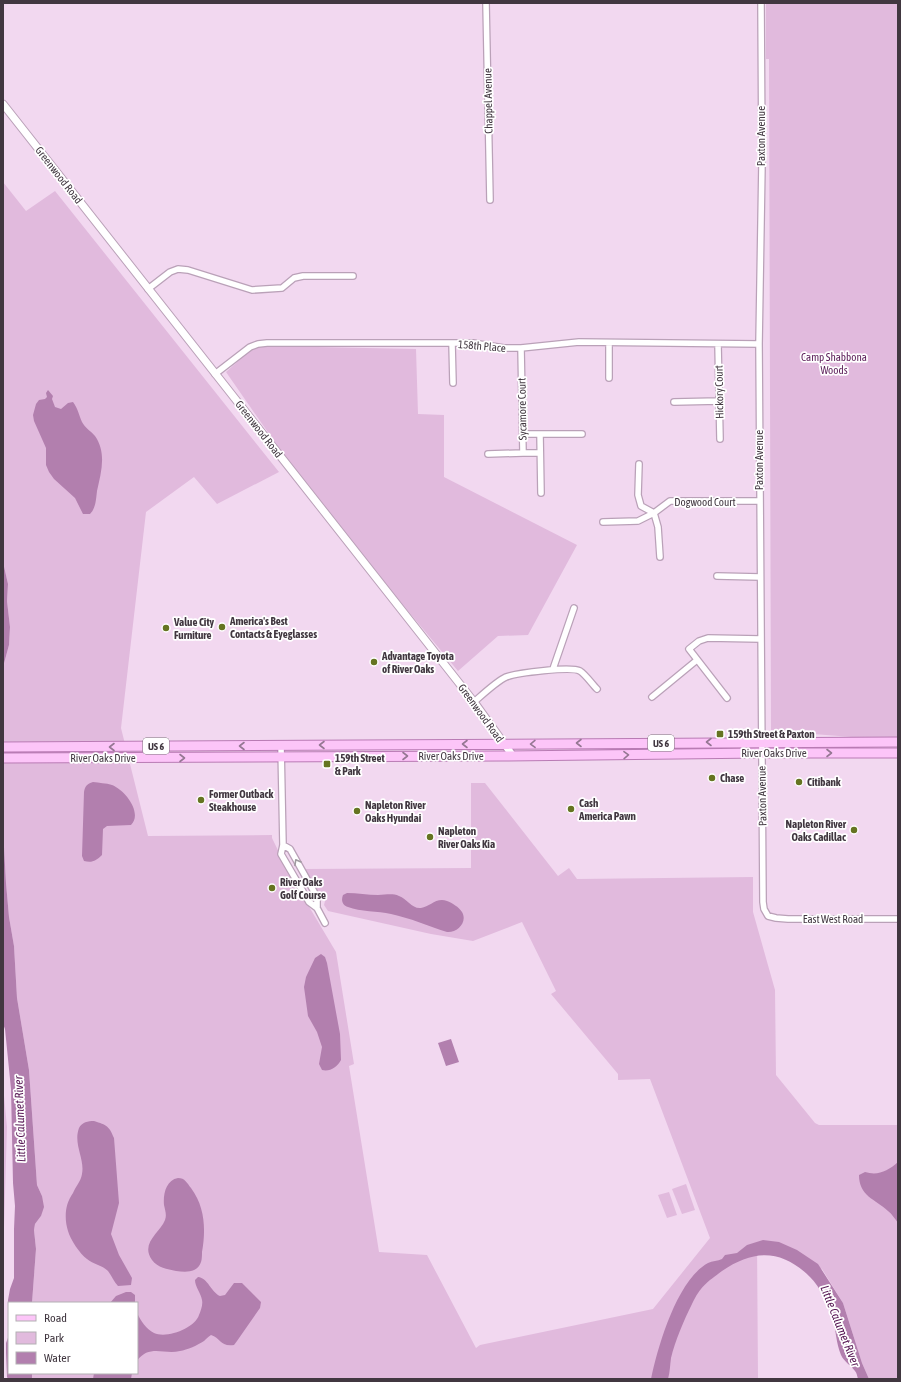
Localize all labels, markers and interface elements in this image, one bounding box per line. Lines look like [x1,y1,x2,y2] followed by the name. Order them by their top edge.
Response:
[481,68,495,134] street label: Chappel Avenue
[755,106,767,166] street label: Paxton Avenue
[33,144,85,206] street label: Greenwood Road
[458,338,506,354] street label: 158th Place
[801,351,867,376] park label: Camp Shabbona Woods
[713,365,725,419] street label: Hickory Court
[515,378,529,440] street label: Sycamore Court
[233,398,285,460] street label: Greenwood Road
[753,430,765,490] street label: Paxton Avenue
[674,496,736,508] street label: Dogwood Court
[229,615,317,640] place label: America's Best Contacts & Eyeglasses
[173,616,215,641] place label: Value City Furniture
[217,622,227,632] marker: America's Best Contacts & Eyeglasses
[161,623,171,633] marker: Value City Furniture
[381,650,454,675] place label: Advantage Toyota of River Oaks
[369,657,379,667] marker: Advantage Toyota of River Oaks
[456,682,506,744] street label: Greenwood Road
[728,728,815,740] place label: 159th Street & Paxton
[715,729,725,739] marker: 159th Street & Paxton
[648,735,674,751] road number: US 6
[143,738,169,754] road number: US 6
[706,738,712,746] one-way arrow
[576,739,582,748] one-way arrow
[462,740,468,748] one-way arrow
[530,740,536,748] one-way arrow
[319,741,325,749] one-way arrow
[109,742,115,751] one-way arrow
[239,742,245,750] one-way arrow
[741,747,807,759] street label: River Oaks Drive
[826,749,832,757] one-way arrow
[418,750,484,762] street label: River Oaks Drive
[623,751,629,759] one-way arrow
[70,752,136,764] street label: River Oaks Drive
[335,752,385,777] place label: 159th Street & Park
[402,752,408,760] one-way arrow
[179,754,185,762] one-way arrow
[322,759,332,769] marker: 159th Street & Park
[755,766,769,826] street label: Paxton Avenue
[720,772,744,784] place label: Chase
[707,773,717,783] marker: Chase
[807,776,841,788] place label: Citibank
[794,777,804,787] marker: Citibank
[209,788,274,813] place label: Former Outback Steakhouse
[196,795,206,805] marker: Former Outback Steakhouse
[578,797,636,822] place label: Cash America Pawn
[365,799,426,824] place label: Napleton River Oaks Hyundai
[566,804,576,814] marker: Cash America Pawn
[352,806,362,816] marker: Napleton River Oaks Hyundai
[786,818,847,843] place label: Napleton River Oaks Cadillac
[438,825,495,850] place label: Napleton River Oaks Kia
[849,825,859,835] marker: Napleton River Oaks Cadillac
[425,832,435,842] marker: Napleton River Oaks Kia
[294,859,301,866] one-way arrow
[280,876,326,901] place label: River Oaks Golf Course
[267,883,277,893] marker: River Oaks Golf Course
[803,913,863,925] street label: East West Road
[11,1075,28,1162] water label: Little Calumet River
[817,1283,863,1369] water label: Little Calumet River
[8,1302,138,1374] legend
[44,1311,67,1325] text: Road
[44,1331,65,1345] text: Park
[44,1351,71,1365] text: Water

